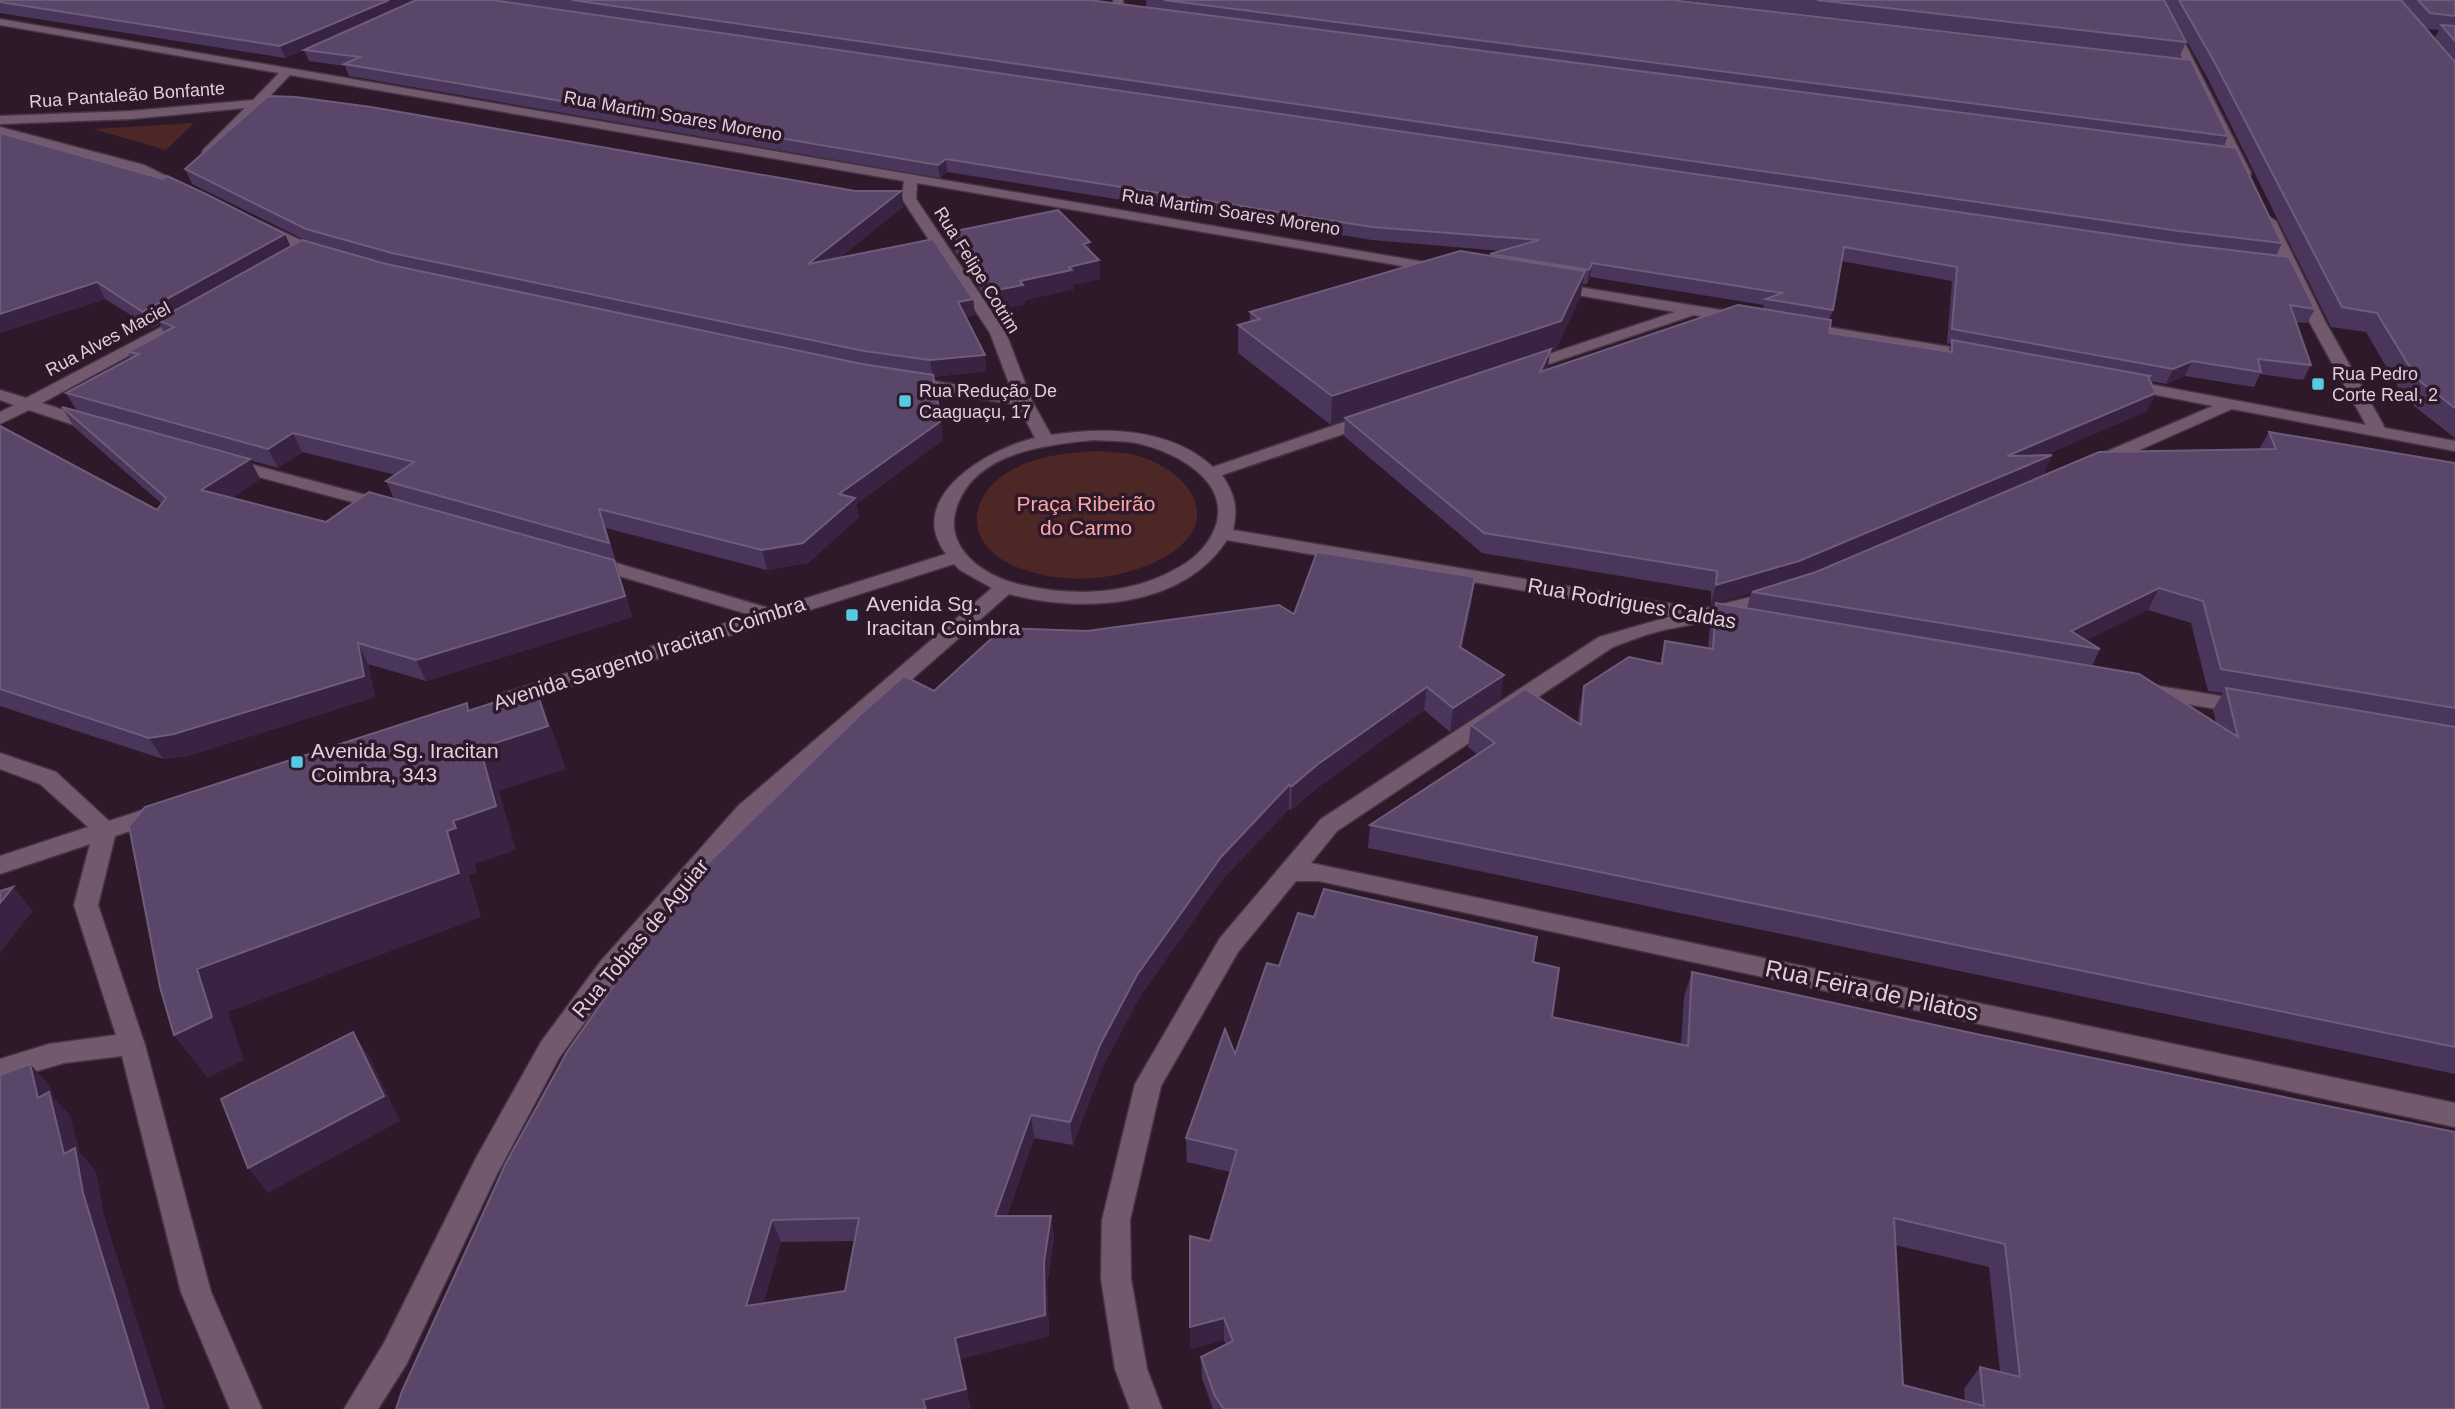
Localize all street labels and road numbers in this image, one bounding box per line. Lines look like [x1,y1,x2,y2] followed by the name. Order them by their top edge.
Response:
[28,78,226,112] street label: Rua Pantaleão Bonfante
[562,87,784,145] street label: Rua Martim Soares Moreno
[1120,185,1342,239] street label: Rua Martim Soares Moreno
[930,203,1024,337] street label: Rua Felipe Cotrim
[42,298,174,380] street label: Rua Alves Maciel
[1526,573,1738,633] street label: Rua Rodrigues Caldas
[490,592,808,714] street label: Avenida Sargento Iracitan Coimbra
[567,854,713,1022] street label: Rua Tobias de Aguiar
[1763,954,1981,1026] street label: Rua Feira de Pilatos

